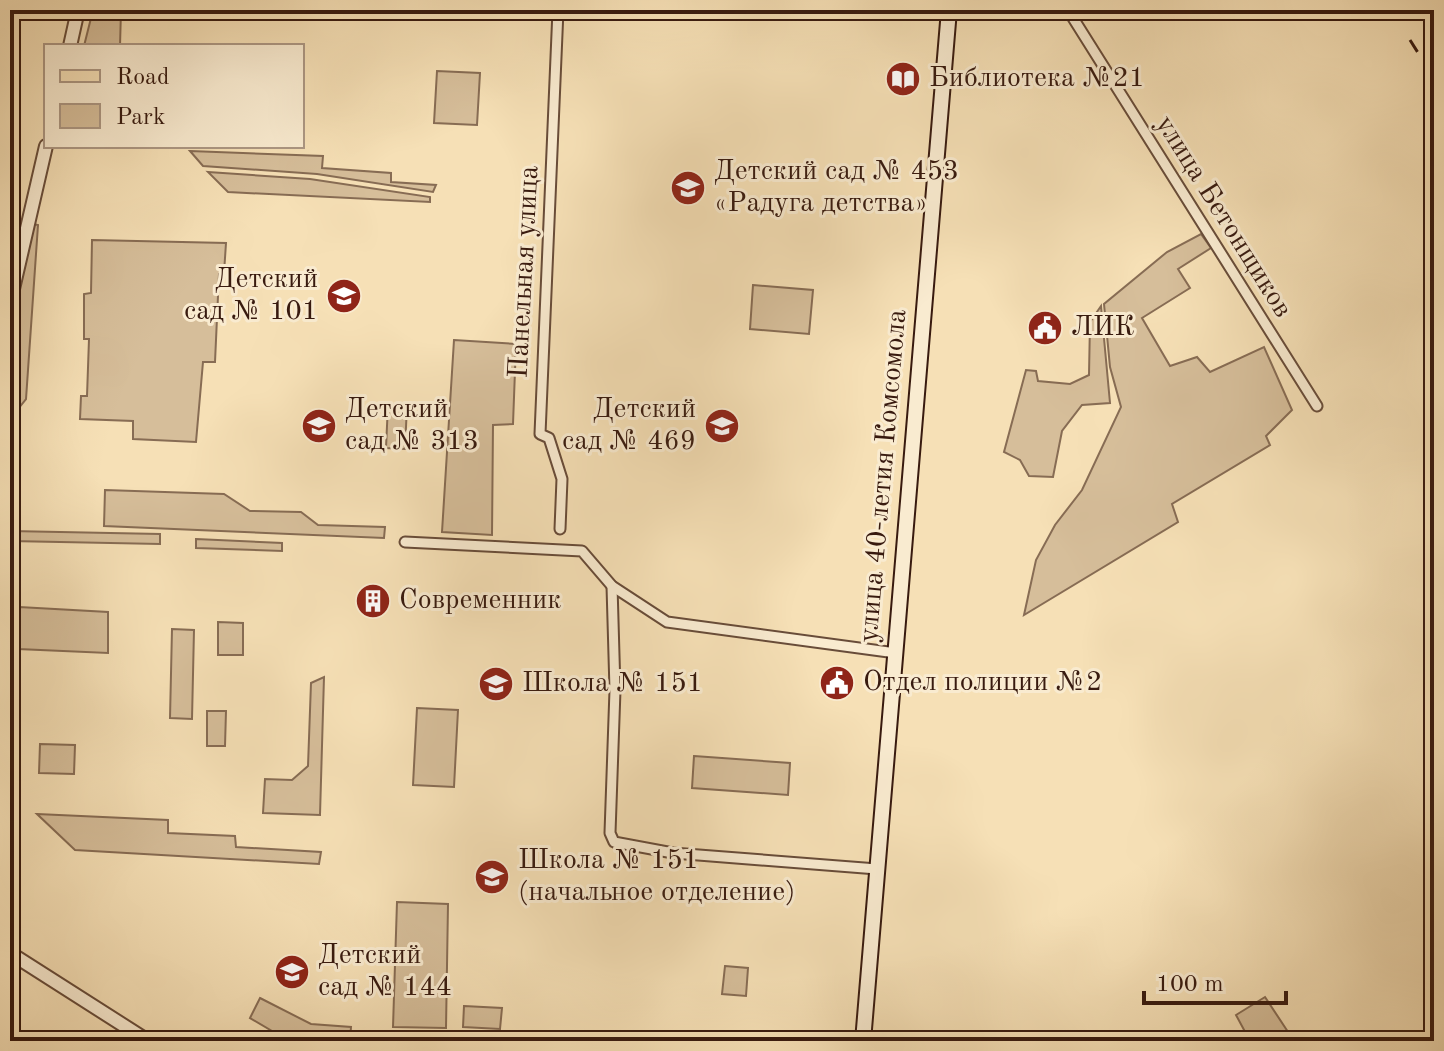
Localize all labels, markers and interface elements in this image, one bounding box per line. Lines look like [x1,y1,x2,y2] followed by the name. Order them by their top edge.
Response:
[44,44,304,148] legend
[884,60,922,98] library icon: Библиотека №21
[929,65,1145,93] place label: Библиотека №21
[116,66,169,90] text: Road
[116,106,165,130] text: Park
[1150,111,1296,323] street label: улица Бетонщиков
[714,158,959,218] place label: Детский сад № 453 «Радуга детства»
[505,165,545,379] street label: Панельная улица
[669,169,707,207] school or university icon: Детский сад № 453 «Радуга детства»
[184,266,318,326] place label: Детский сад № 101
[325,277,363,315] school or university icon: Детский сад № 101
[855,308,913,644] street label: улица 40-летия Комсомола
[1026,309,1064,347] public building icon: ЛИК
[1071,314,1135,342] place label: ЛИК
[345,396,479,456] place label: Детский сад № 313
[562,396,696,456] place label: Детский сад № 469
[300,407,338,445] school or university icon: Детский сад № 313
[703,407,741,445] school or university icon: Детский сад № 469
[354,582,392,620] building icon: Современник
[399,587,561,615] place label: Современник
[818,664,856,702] public building icon: Отдел полиции №2
[477,665,515,703] school or university icon: Школа № 151
[863,669,1102,697] place label: Отдел полиции №2
[522,670,703,698] place label: Школа № 151
[518,847,795,907] place label: Школа № 151 (начальное отделение)
[473,858,511,896] school or university icon: Школа № 151 (начальное отделение)
[318,942,452,1002] place label: Детский сад № 144
[273,953,311,991] school or university icon: Детский сад № 144
[1144,955,1286,1005] scale bar
[1156,973,1224,997] text: 100 m

